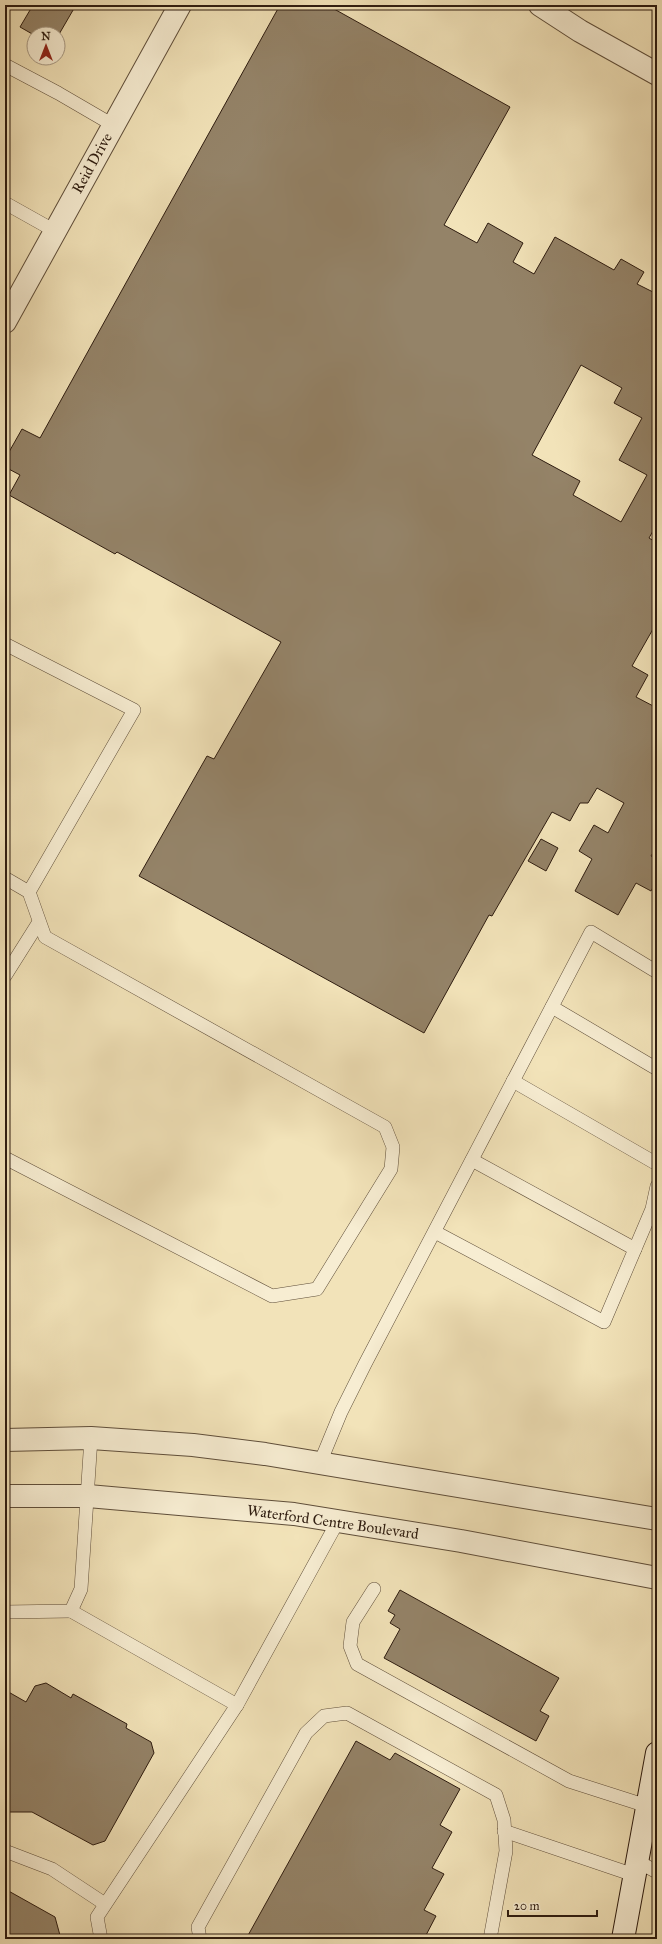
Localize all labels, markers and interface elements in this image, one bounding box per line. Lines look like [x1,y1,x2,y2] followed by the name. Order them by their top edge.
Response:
[26,26,66,66] north arrow
[41,30,51,43] text: N
[68,130,116,196] street label: Reid Drive
[246,1501,420,1543] street label: Waterford Centre Boulevard
[508,1892,597,1918] scale bar
[514,1899,540,1913] text: 20 m

